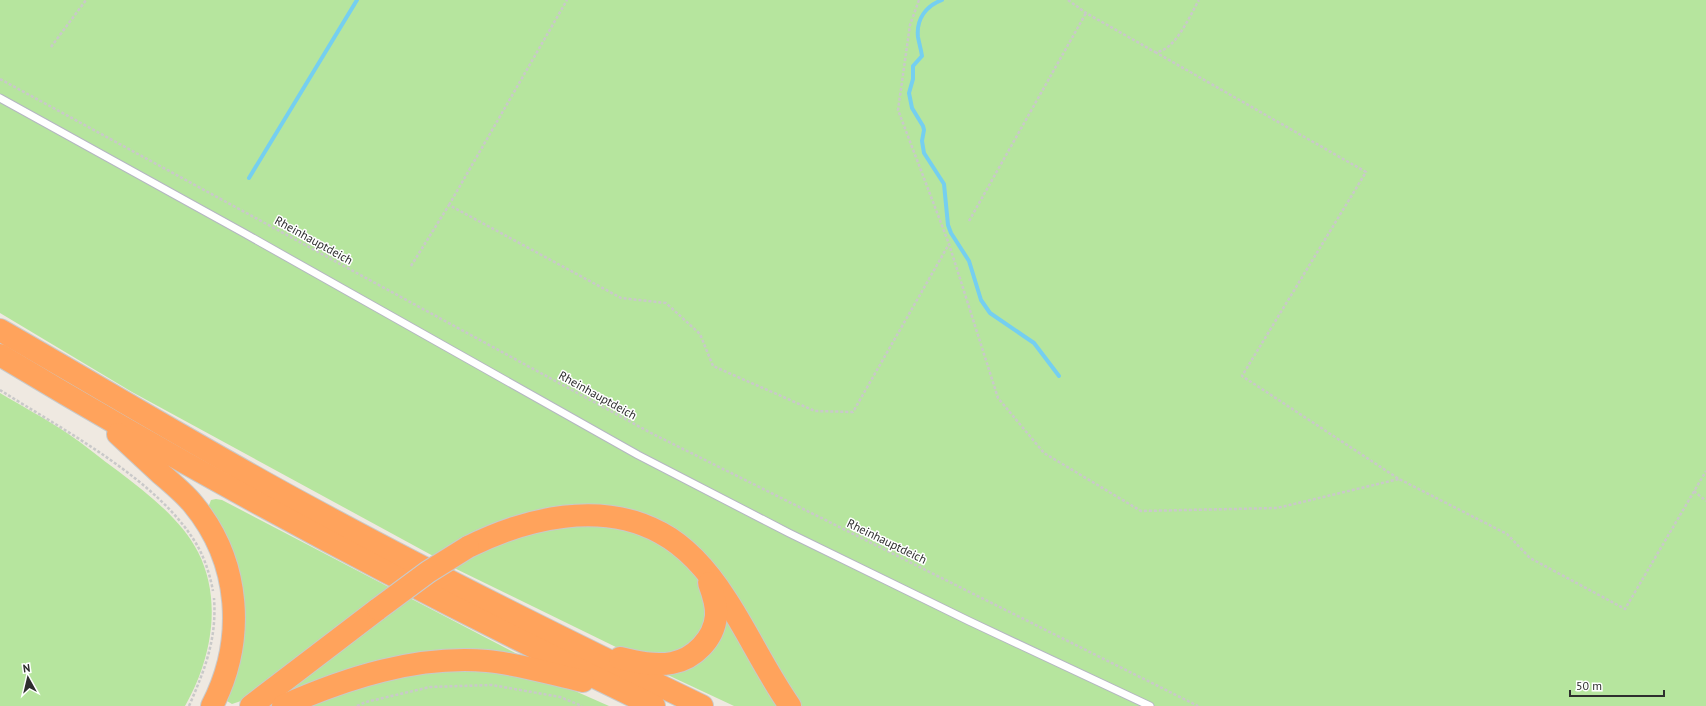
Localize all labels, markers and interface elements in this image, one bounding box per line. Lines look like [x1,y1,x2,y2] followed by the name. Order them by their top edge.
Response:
[272,212,356,268] street label: Rheinhauptdeich
[556,367,640,423] street label: Rheinhauptdeich
[845,515,929,567] street label: Rheinhauptdeich
[8,658,48,698] north arrow
[22,661,31,676] text: N
[1570,672,1664,698] scale bar
[1576,678,1602,693] text: 50 m

